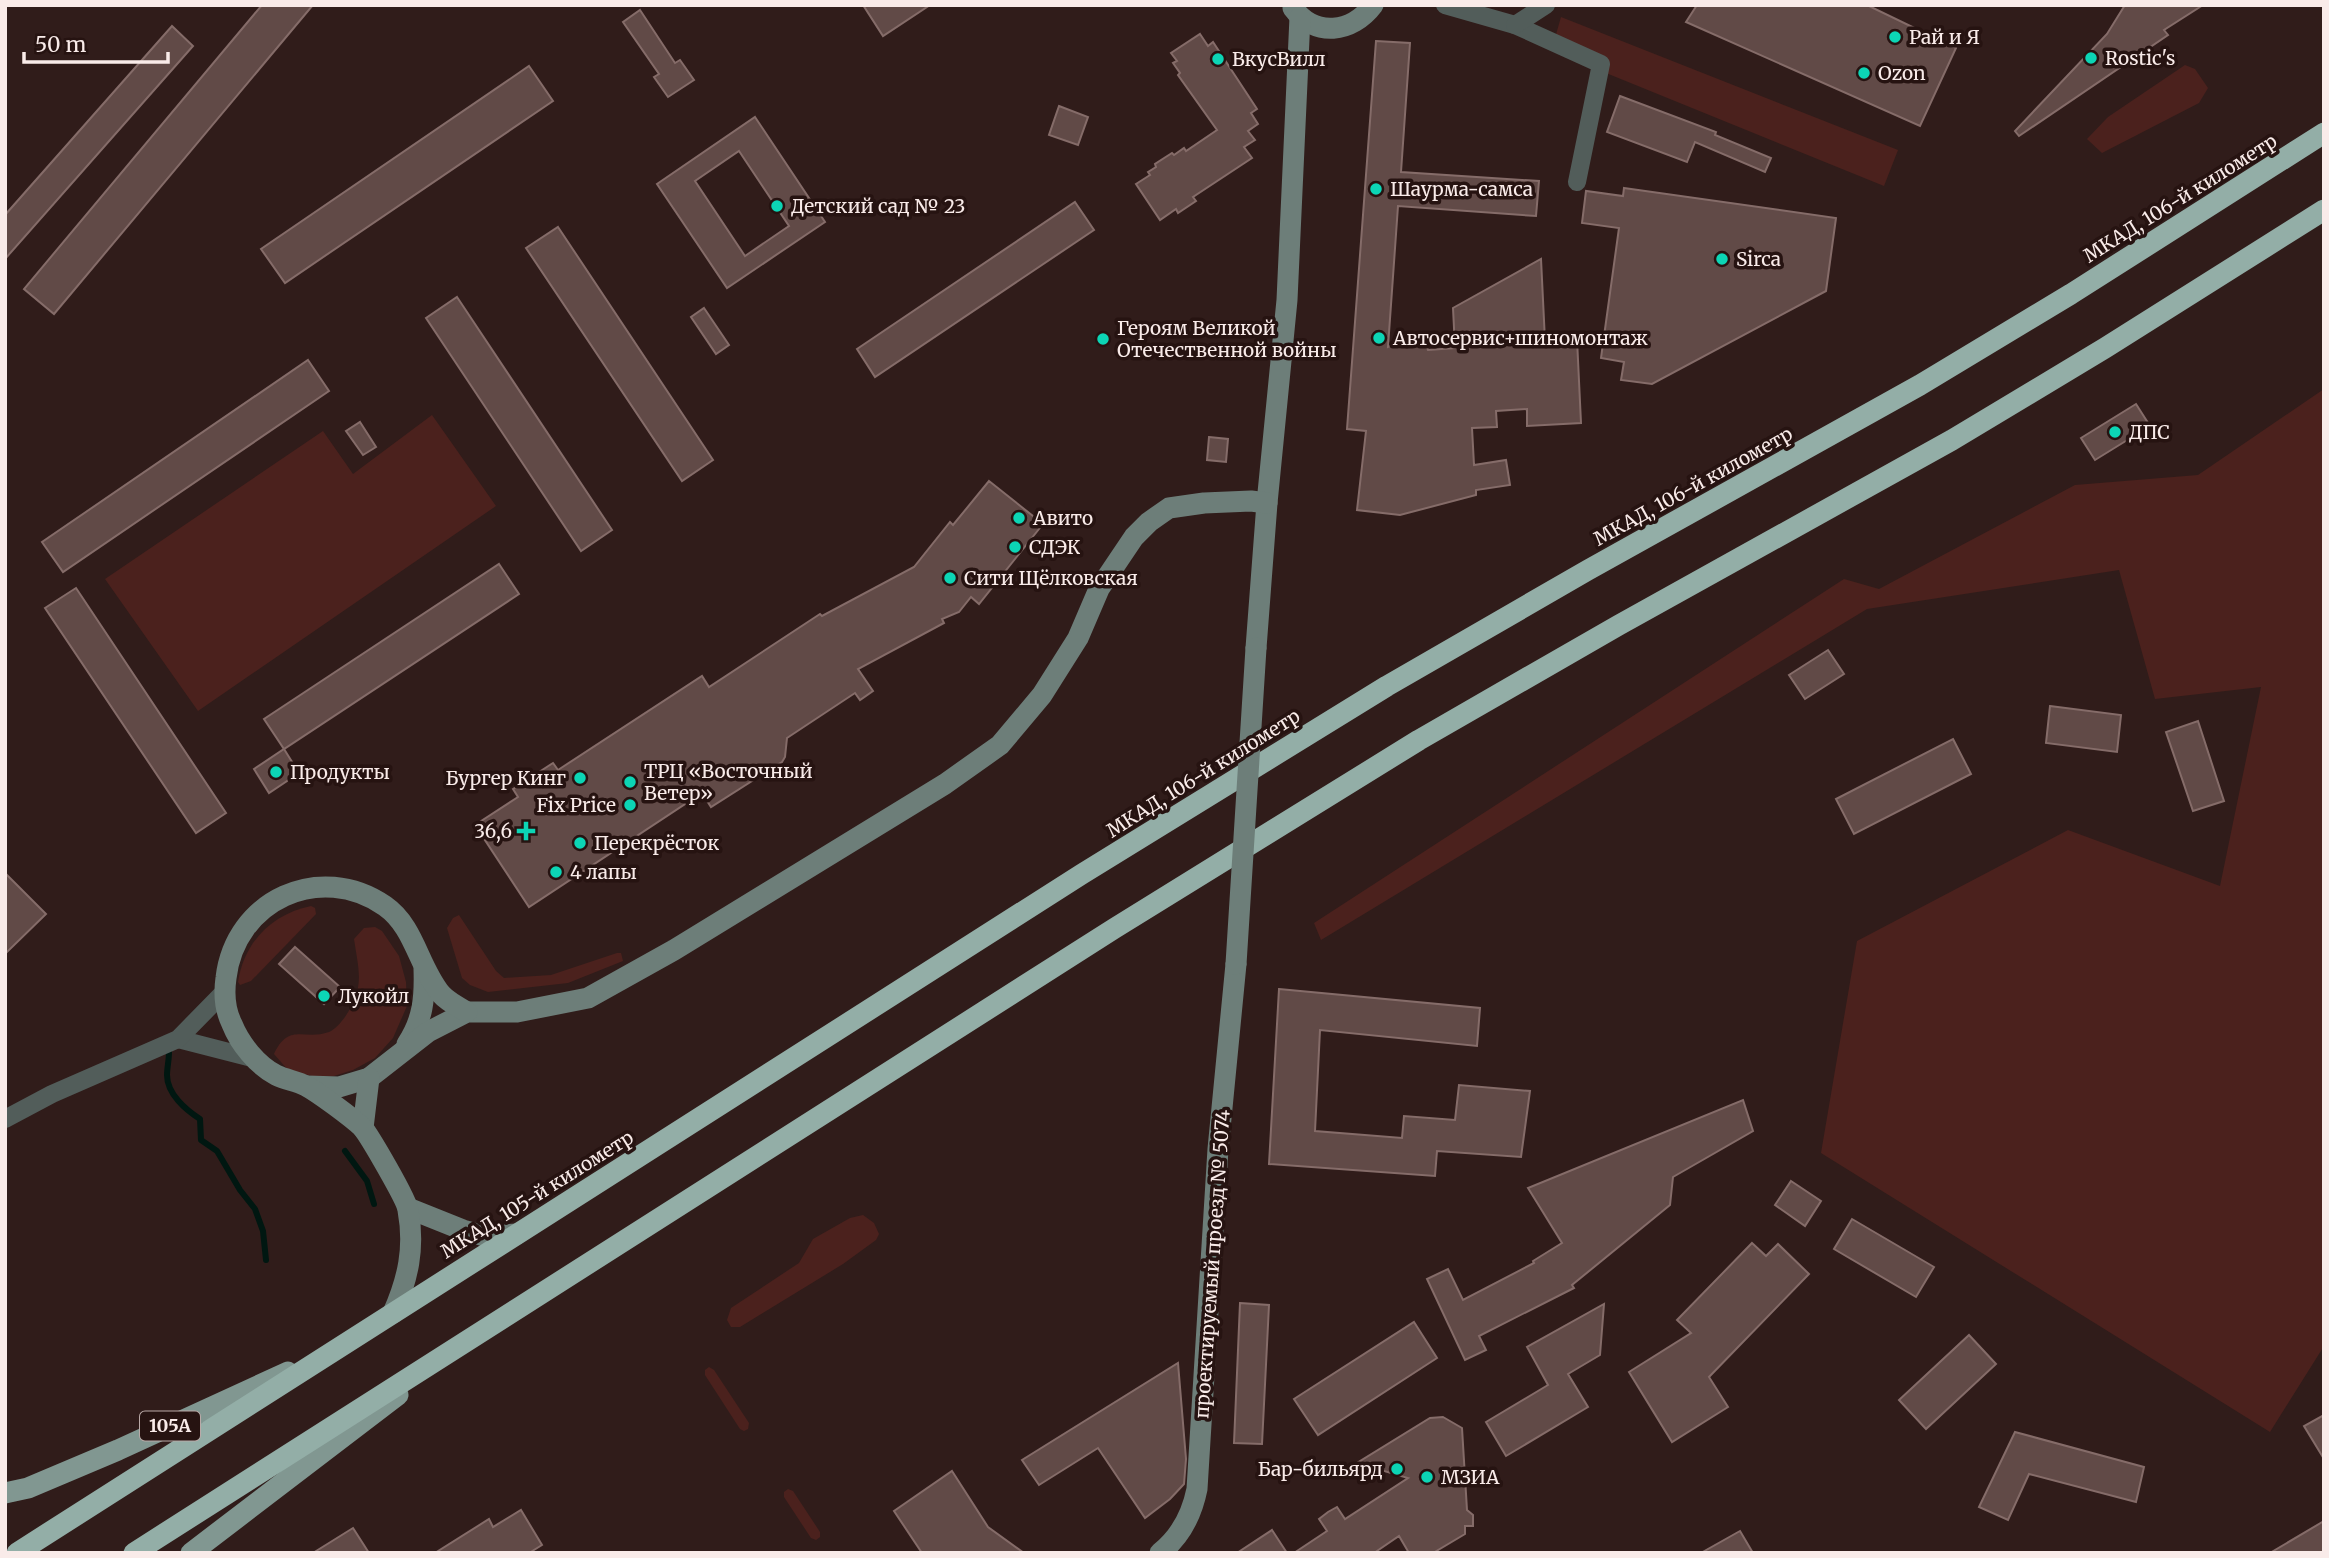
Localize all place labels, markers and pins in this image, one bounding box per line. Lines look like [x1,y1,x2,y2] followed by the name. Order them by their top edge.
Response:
[1909,25,1980,49] place label: Рай и Я
[1887,29,1903,45] marker: Рай и Я
[2105,46,2175,70] place label: Rostic's
[1232,47,1325,71] place label: ВкусВилл
[2083,50,2099,66] marker: Rostic's
[1210,51,1226,67] marker: ВкусВилл
[1878,61,1926,85] place label: Ozon
[1856,65,1872,81] marker: Ozon
[1390,177,1533,201] place label: Шаурма-самса
[1368,181,1384,197] marker: Шаурма-самса
[791,194,965,218] place label: Детский сад № 23
[769,198,785,214] marker: Детский сад № 23
[1736,247,1781,271] place label: Sirca
[1714,251,1730,267] marker: Sirca
[1117,316,1337,362] place label: Героям Великой Отечественной войны
[1392,326,1648,350] place label: Автосервис+шиномонтаж
[1371,330,1387,346] marker: Автосервис+шиномонтаж
[1095,331,1111,347] marker: Героям Великой Отечественной войны
[2129,420,2170,444] place label: ДПС
[2107,424,2123,440] marker: ДПС
[1032,506,1093,530] place label: Авито
[1011,510,1027,526] marker: Авито
[1029,535,1081,559] place label: СДЭК
[1007,539,1023,555] marker: СДЭК
[964,566,1138,590] place label: Сити Щёлковская
[942,570,958,586] marker: Сити Щёлковская
[644,759,813,805] place label: ТРЦ «Восточный Ветер»
[290,760,390,784] place label: Продукты
[268,764,284,780] marker: Продукты
[445,766,566,790] place label: Бургер Кинг
[572,770,588,786] marker: Бургер Кинг
[622,774,638,790] marker: ТРЦ «Восточный Ветер»
[536,793,616,817] place label: Fix Price
[622,797,638,813] marker: Fix Price
[474,819,512,843] place label: 36,6
[518,823,534,839] marker: 36,6
[594,831,719,855] place label: Перекрёсток
[572,835,588,851] marker: Перекрёсток
[570,860,637,884] place label: 4 лапы
[548,864,564,880] marker: 4 лапы
[338,984,409,1008] place label: Лукойл
[316,988,332,1004] marker: Лукойл
[1258,1457,1383,1481] place label: Бар-бильярд
[1389,1461,1405,1477] marker: Бар-бильярд
[1441,1465,1500,1489] place label: МЗИА
[1419,1469,1435,1485] marker: МЗИА

